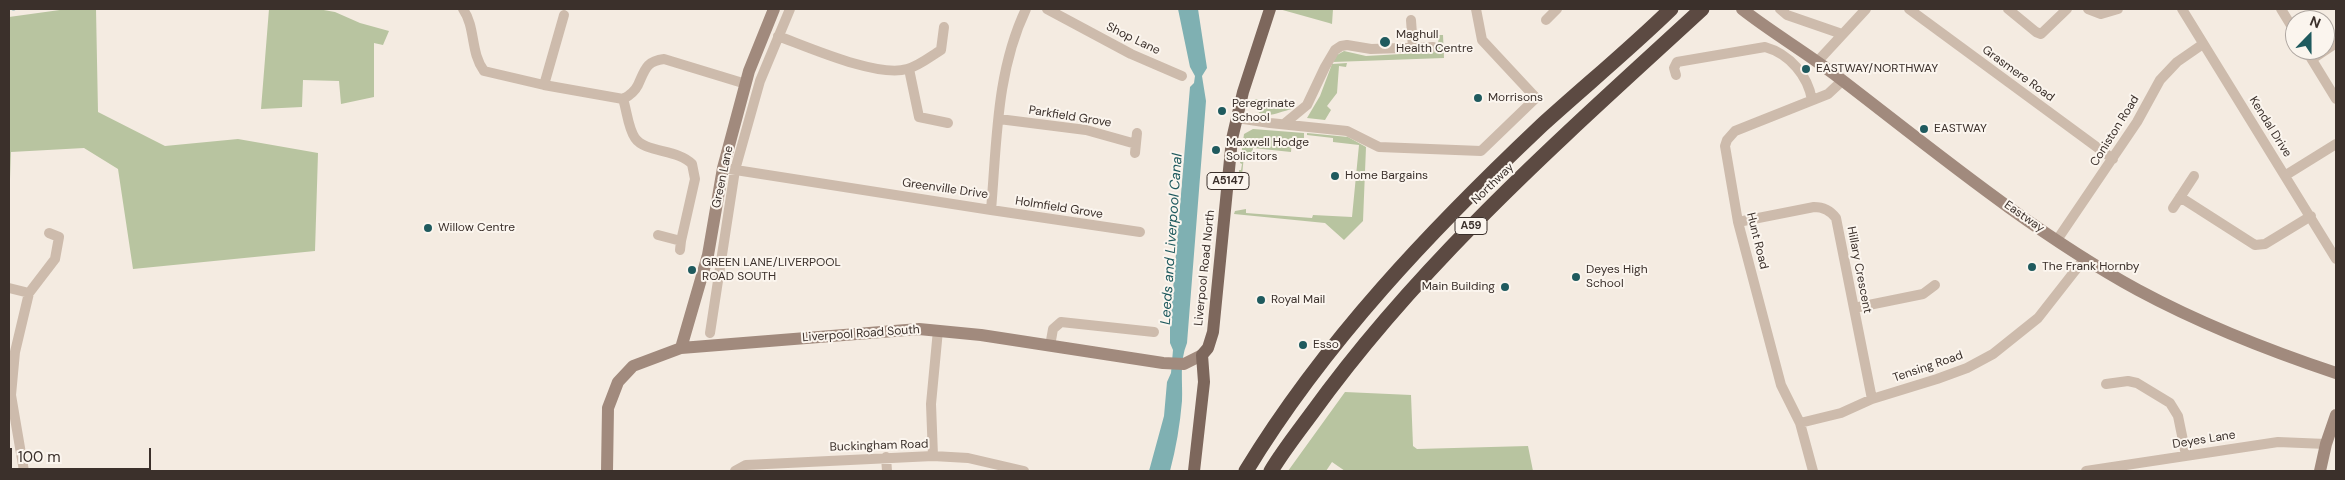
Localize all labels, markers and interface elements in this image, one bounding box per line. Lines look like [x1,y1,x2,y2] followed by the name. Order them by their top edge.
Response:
[2285,10,2335,60] north arrow
[2307,12,2323,32] text: N
[1104,20,1162,58] street label: Shop Lane
[1396,28,1473,56] place label: Maghull Health Centre
[1378,35,1392,49] marker: Maghull Health Centre
[1979,43,2057,105] street label: Grasmere Road
[1816,62,1938,76] place label: EASTWAY/NORTHWAY
[1800,63,1812,75] marker: EASTWAY/NORTHWAY
[1488,91,1543,105] place label: Morrisons
[1472,92,1484,104] marker: Morrisons
[2087,93,2143,169] street label: Coniston Road
[2246,94,2294,160] street label: Kendal Drive
[1232,97,1295,125] place label: Peregrinate School
[1028,103,1112,131] street label: Parkfield Grove
[1216,105,1228,117] marker: Peregrinate School
[1934,122,1987,136] place label: EASTWAY
[1918,123,1930,135] marker: EASTWAY
[1226,136,1309,164] place label: Maxwell Hodge Solicitors
[709,144,737,210] street label: Green Lane
[1210,144,1222,156] marker: Maxwell Hodge Solicitors
[1158,153,1186,325] water label: Leeds and Liverpool Canal
[1469,160,1517,208] street label: Northway
[1345,169,1428,183] place label: Home Bargains
[1329,170,1341,182] marker: Home Bargains
[1207,172,1249,190] road number: A5147
[901,176,989,202] street label: Greenville Drive
[1014,194,1104,222] street label: Holmfield Grove
[2001,198,2047,236] street label: Eastway
[1192,209,1218,327] street label: Liverpool Road North
[1743,211,1771,271] street label: Hunt Road
[1455,218,1487,235] road number: A59
[438,221,515,235] place label: Willow Centre
[422,222,434,234] marker: Willow Centre
[1844,225,1874,315] street label: Hillary Crescent
[702,256,841,284] place label: GREEN LANE/LIVERPOOL ROAD SOUTH
[2042,260,2139,274] place label: The Frank Hornby
[2026,261,2038,273] marker: The Frank Hornby
[1586,263,1648,291] place label: Deyes High School
[686,264,698,276] marker: GREEN LANE/LIVERPOOL ROAD SOUTH
[1570,271,1582,283] marker: Deyes High School
[1422,280,1495,294] place label: Main Building
[1499,281,1511,293] marker: Main Building
[1271,293,1325,307] place label: Royal Mail
[1255,294,1267,306] marker: Royal Mail
[802,323,920,345] street label: Liverpool Road South
[1313,338,1339,352] place label: Esso
[1297,339,1309,351] marker: Esso
[1891,348,1965,386] street label: Tensing Road
[2172,428,2236,452] street label: Deyes Lane
[829,437,929,455] street label: Buckingham Road
[12,438,154,470] scale bar
[18,447,61,467] text: 100 m

